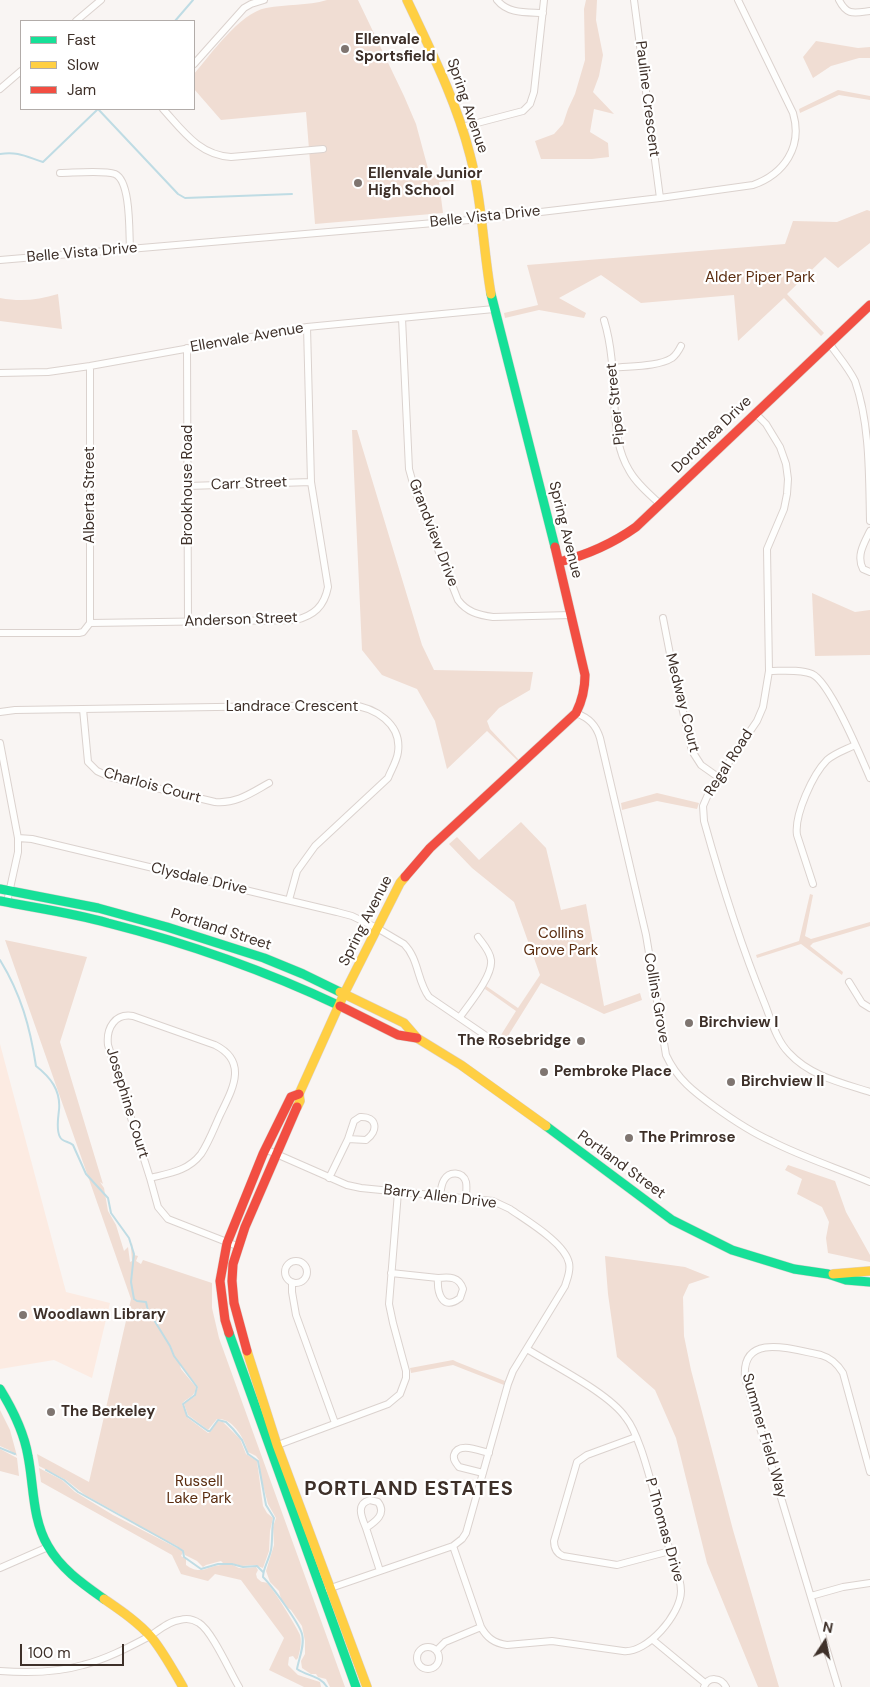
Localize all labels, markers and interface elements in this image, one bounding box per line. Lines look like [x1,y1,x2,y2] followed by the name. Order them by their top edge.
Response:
[20,20,195,110] legend
[67,30,96,50] text: Fast
[355,31,436,66] place label: Ellenvale Sportsfield
[631,40,663,158] street label: Pauline Crescent
[339,43,351,55] marker: Ellenvale Sportsfield
[67,55,99,75] text: Slow
[442,56,492,156] street label: Spring Avenue
[67,80,96,100] text: Jam
[368,165,482,200] place label: Ellenvale Junior High School
[352,177,364,189] marker: Ellenvale Junior High School
[429,202,541,232] street label: Belle Vista Drive
[26,239,138,267] street label: Belle Vista Drive
[705,269,815,287] park label: Alder Piper Park
[189,319,305,357] street label: Ellenvale Avenue
[603,362,629,446] street label: Piper Street
[668,392,756,478] street label: Dorothea Drive
[179,425,197,545] street label: Brookhouse Road
[81,446,99,544] street label: Alberta Street
[210,474,288,494] street label: Carr Street
[404,477,462,589] street label: Grandview Drive
[544,480,586,580] street label: Spring Avenue
[184,609,298,631] street label: Anderson Street
[661,652,703,754] street label: Medway Court
[226,698,358,716] street label: Landrace Crescent
[701,726,757,800] street label: Regal Road
[101,764,203,808] street label: Charlois Court
[149,859,249,899] street label: Clysdale Drive
[335,873,397,969] street label: Spring Avenue
[168,905,274,955] street label: Portland Street
[524,925,598,960] park label: Collins Grove Park
[639,951,673,1045] street label: Collins Grove
[699,1014,778,1032] place label: Birchview I
[683,1017,695,1029] marker: Birchview I
[457,1032,571,1050] place label: The Rosebridge
[575,1035,587,1047] marker: The Rosebridge
[102,1045,152,1161] street label: Josephine Court
[554,1063,672,1081] place label: Pembroke Place
[538,1066,550,1078] marker: Pembroke Place
[741,1073,824,1091] place label: Birchview II
[725,1076,737,1088] marker: Birchview II
[573,1127,669,1203] street label: Portland Street
[639,1129,736,1147] place label: The Primrose
[623,1132,635,1144] marker: The Primrose
[382,1181,498,1213] street label: Barry Allen Drive
[33,1306,166,1324] place label: Woodlawn Library
[17,1309,29,1321] marker: Woodlawn Library
[738,1372,790,1500] street label: Summer Field Way
[61,1403,155,1421] place label: The Berkeley
[45,1406,57,1418] marker: The Berkeley
[166,1473,232,1508] park label: Russell Lake Park
[641,1476,687,1584] street label: P Thomas Drive
[302,1478,516,1502] district label: PORTLAND ESTATES
[800,1617,850,1667] north arrow
[821,1617,835,1637] text: N
[22,1634,126,1666] scale bar
[28,1643,71,1663] text: 100 m

